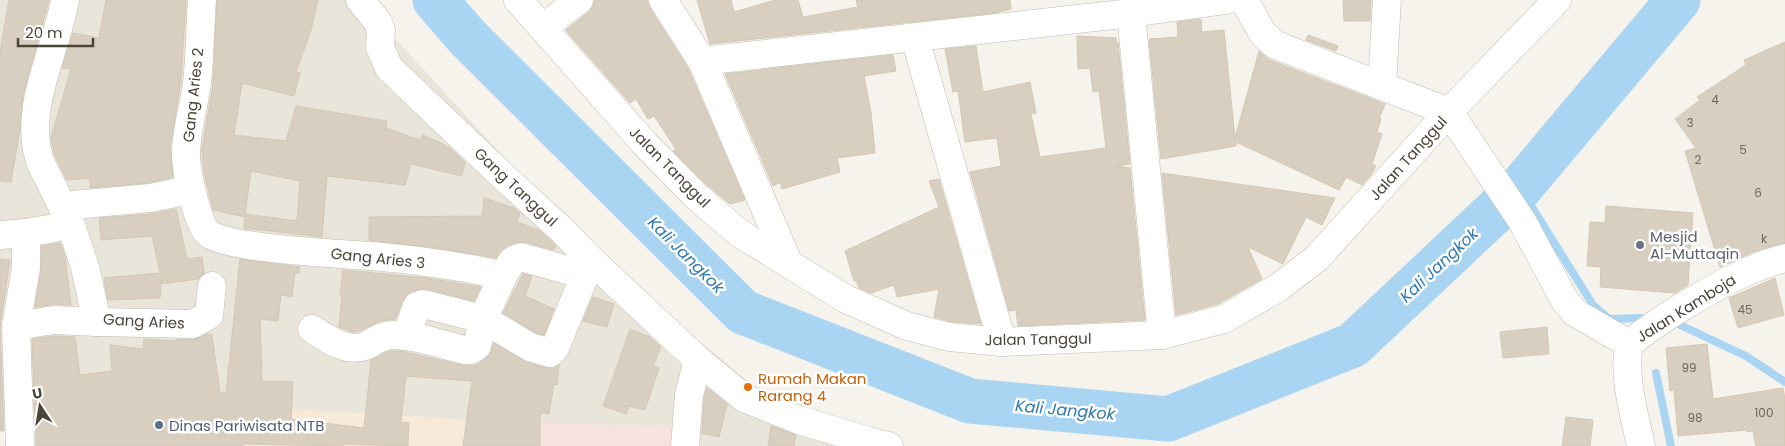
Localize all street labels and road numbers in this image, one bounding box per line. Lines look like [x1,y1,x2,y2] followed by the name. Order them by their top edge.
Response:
[178,47,208,143] street label: Gang Aries 2
[1364,111,1452,205] street label: Jalan Tanggul
[625,122,715,212] street label: Jalan Tanggul
[470,143,562,231] street label: Gang Tanggul
[330,243,426,273] street label: Gang Aries 3
[1632,269,1740,347] street label: Jalan Kamboja
[102,308,186,334] street label: Gang Aries
[984,328,1092,350] street label: Jalan Tanggul

